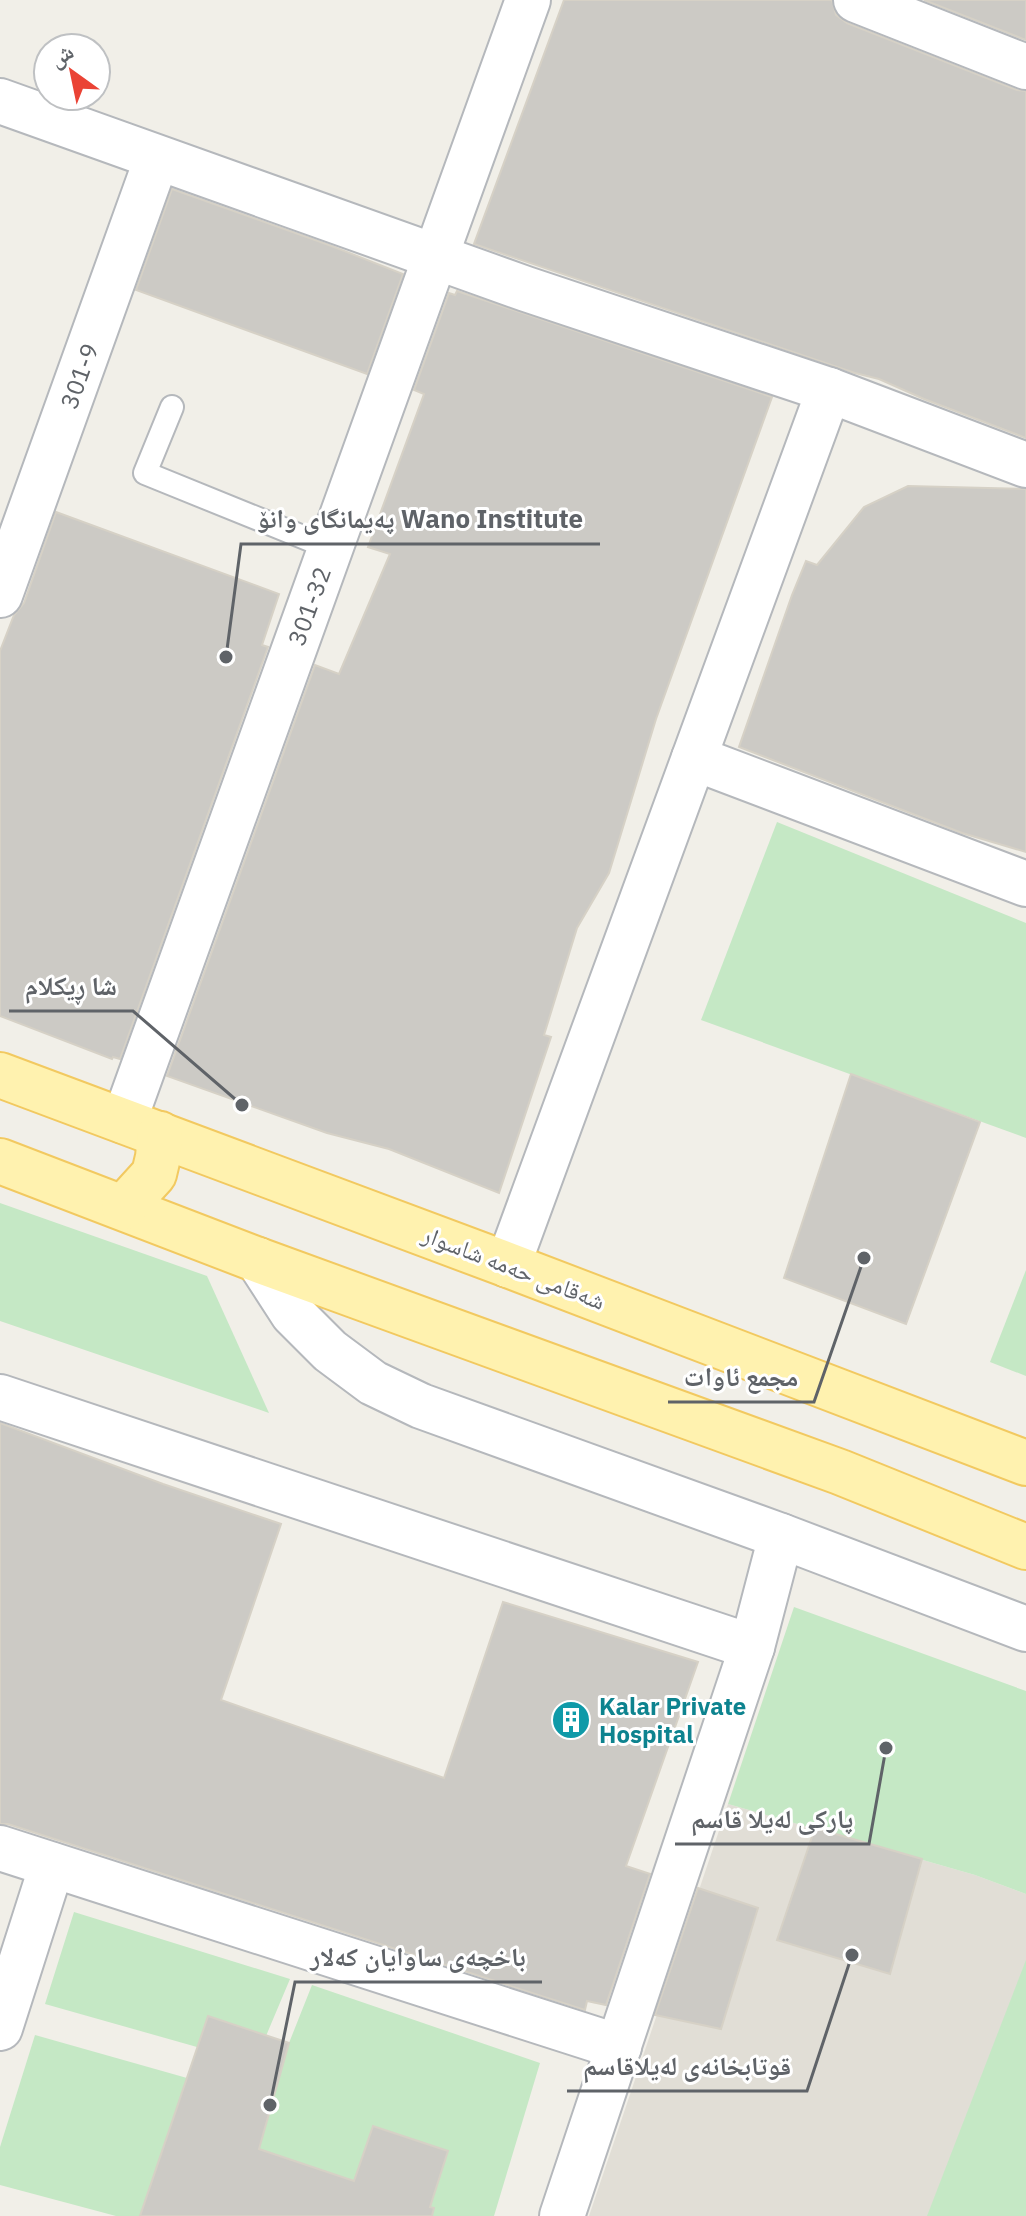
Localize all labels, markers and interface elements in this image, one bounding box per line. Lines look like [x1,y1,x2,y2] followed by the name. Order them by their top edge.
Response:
[32,32,112,112] north arrow
[43,36,79,73] text: ش
[52,339,106,413] street label: 301-9
[241,494,600,544] callout: پەیمانگای وانۆ Wano Institute
[257,501,583,535] text: پەیمانگای وانۆ Wano Institute
[280,562,338,650] street label: 301-32
[9,961,133,1011] callout: شا ڕیکلام
[25,968,117,1005] text: شا ڕیکلام
[417,1217,610,1317] street label: شەقامی حەمە شاسوار
[668,1352,814,1402] callout: مجمع ئاوات
[684,1359,798,1394] text: مجمع ئاوات
[599,1690,746,1750] place label: Kalar Private Hospital
[550,1699,592,1741] building icon: Kalar Private Hospital
[675,1794,869,1844] callout: پارکی لەیلا قاسم
[691,1801,853,1837] text: پارکی لەیلا قاسم
[295,1932,542,1982] callout: باخچەی ساوایان کەلار
[309,1939,526,1973] text: باخچەی ساوایان کەلار
[567,2041,807,2091] callout: قوتابخانەی لەیلاقاسم
[583,2048,791,2084] text: قوتابخانەی لەیلاقاسم

